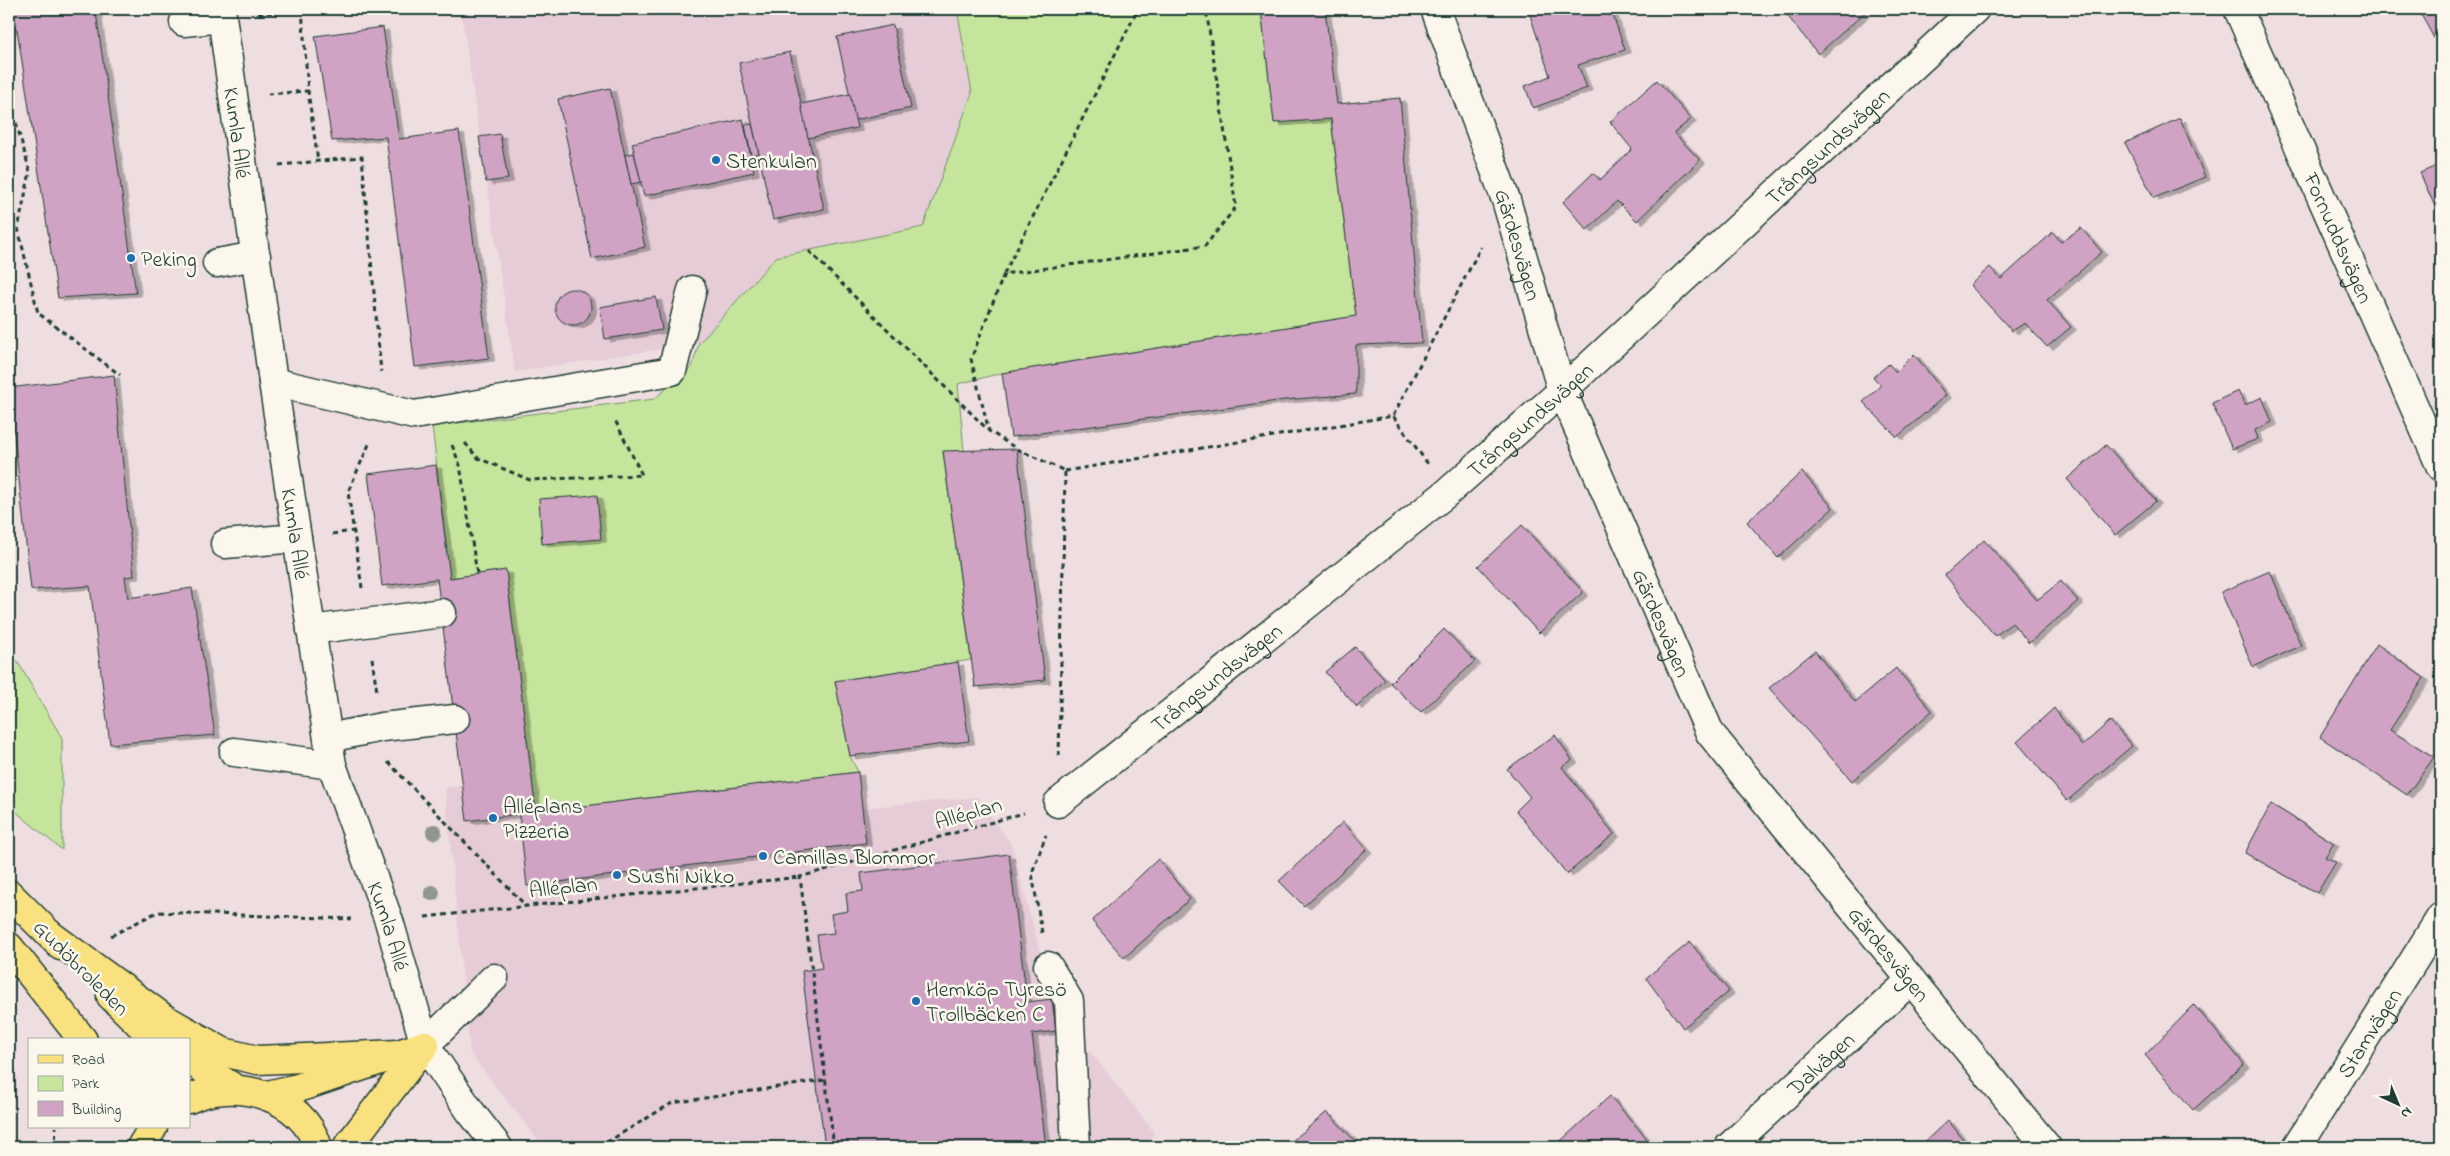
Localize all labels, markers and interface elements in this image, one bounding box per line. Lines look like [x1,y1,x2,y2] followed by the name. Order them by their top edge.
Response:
[1759,82,1899,214] street label: Trångsundsvägen
[213,85,258,181] street label: Kumla Allé
[726,147,817,179] place label: Stenkulan
[710,154,722,166] marker: Stenkulan
[2293,167,2380,309] street label: Fornuddsvägen
[1484,185,1548,305] street label: Gärdesvägen
[141,245,197,278] place label: Peking
[125,252,137,264] marker: Peking
[1461,356,1602,487] street label: Trångsundsvägen
[271,486,316,582] street label: Kumla Allé
[1622,564,1697,683] street label: Gärdesvägen
[1145,617,1291,742] street label: Trångsundsvägen
[931,790,1006,840] street label: Alléplan
[503,792,583,849] place label: Alléplans Pizzeria
[487,812,499,824] marker: Alléplans Pizzeria
[773,843,935,875] place label: Camillas Blommor
[757,850,769,862] marker: Camillas Blommor
[627,862,734,894] place label: Sushi Nikko
[528,869,599,908] street label: Alléplan
[611,869,623,881] marker: Sushi Nikko
[357,878,416,975] street label: Kumla Allé
[1838,901,1936,1010] street label: Gärdesvägen
[24,914,135,1025] street label: Gudöbroleden
[926,975,1067,1032] place label: Hemköp Tyresö Trollbäcken C
[2331,983,2411,1085] street label: Stamvägen
[910,995,922,1007] marker: Hemköp Tyresö Trollbäcken C
[1781,1026,1863,1106] street label: Dalvägen
[28,1038,190,1128] legend
[72,1049,105,1071] text: Road
[72,1073,100,1095] text: Park
[2372,1078,2422,1128] north arrow
[71,1099,121,1122] text: Building
[2395,1101,2417,1123] text: N

